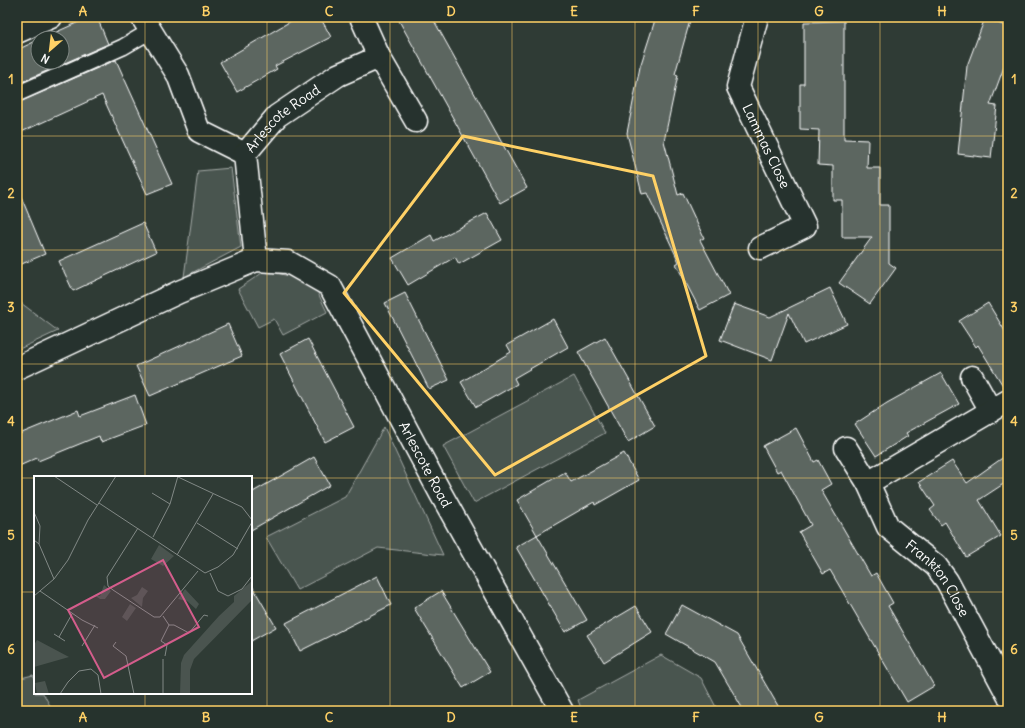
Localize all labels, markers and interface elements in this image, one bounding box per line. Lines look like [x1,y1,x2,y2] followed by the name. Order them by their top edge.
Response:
[79,3,88,20] text: A
[202,3,211,20] text: B
[325,3,334,20] text: C
[446,3,456,20] text: D
[570,3,578,20] text: E
[692,3,700,20] text: F
[814,3,824,20] text: G
[937,3,947,20] text: H
[30,30,70,70] north arrow
[39,51,52,67] text: N
[8,71,14,88] text: 1
[1011,71,1017,88] text: 1
[241,81,324,156] street label: Arlescote Road
[738,101,795,191] street label: Lammas Close
[7,185,15,202] text: 2
[1010,185,1018,202] text: 2
[7,299,15,316] text: 3
[1010,299,1018,316] text: 3
[7,413,15,430] text: 4
[1010,413,1018,430] text: 4
[395,418,456,511] street label: Arlescote Road
[34,476,252,694] inset map
[7,527,15,544] text: 5
[1010,527,1018,544] text: 5
[902,536,973,620] street label: Frankton Close
[7,641,15,658] text: 6
[1010,641,1018,658] text: 6
[79,709,88,726] text: A
[202,709,211,726] text: B
[325,709,334,726] text: C
[446,709,456,726] text: D
[570,709,578,726] text: E
[692,709,700,726] text: F
[814,709,824,726] text: G
[937,709,947,726] text: H

